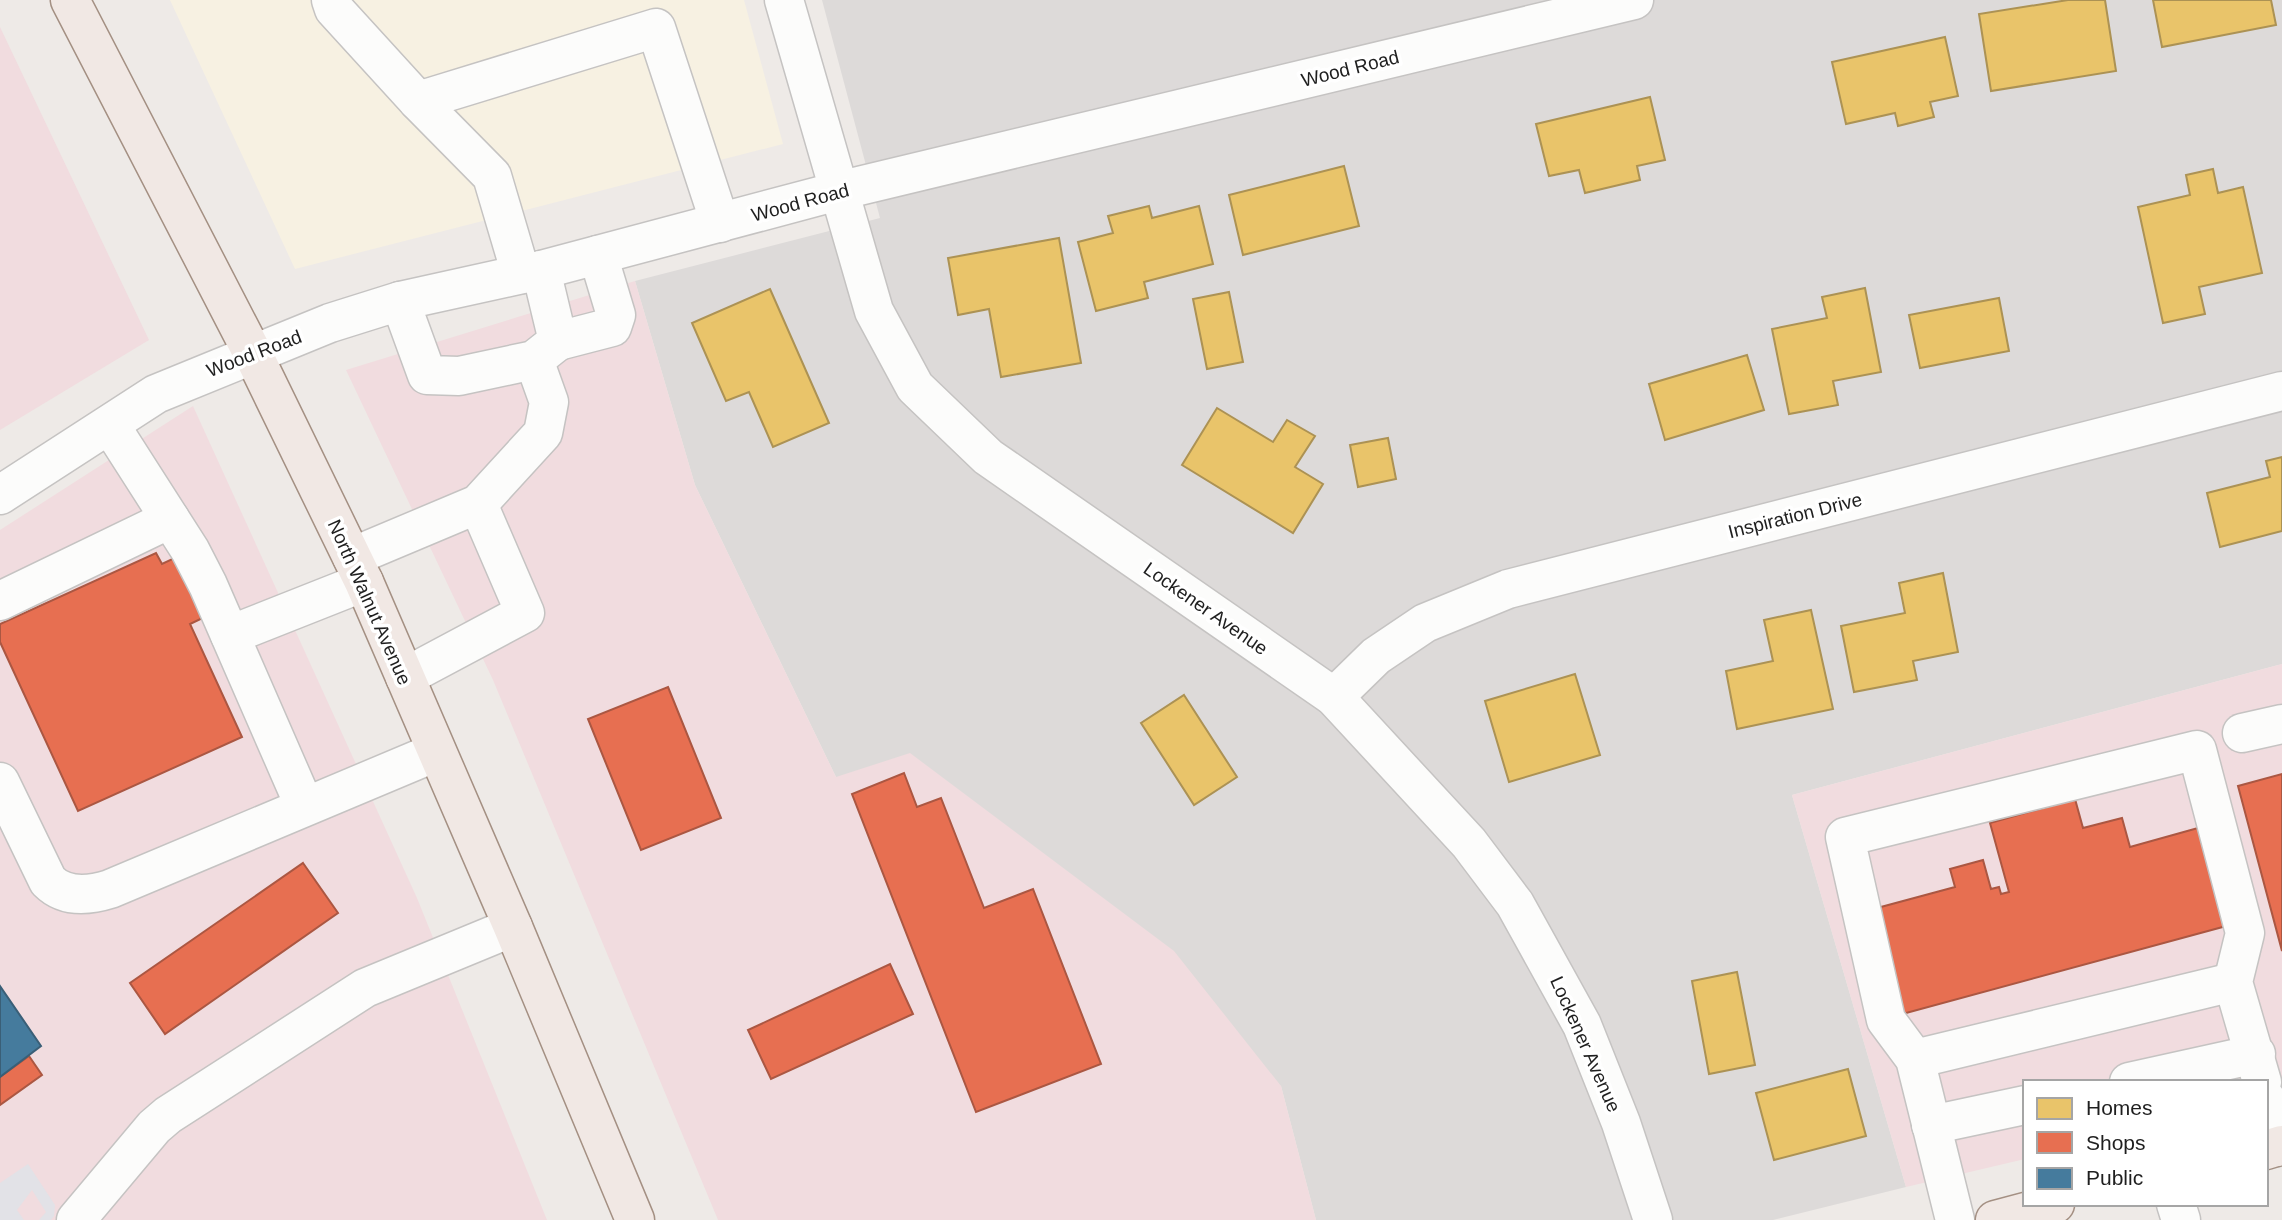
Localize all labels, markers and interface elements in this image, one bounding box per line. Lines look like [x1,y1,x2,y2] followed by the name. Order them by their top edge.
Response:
[1299,46,1401,91] street label: Wood Road
[749,179,851,226] street label: Wood Road
[204,326,305,381] street label: Wood Road
[1726,489,1864,542] street label: Inspiration Drive
[324,516,415,688] street label: North Walnut Avenue
[1140,558,1272,659] street label: Lockener Avenue
[1546,973,1625,1115] street label: Lockener Avenue
[2023,1080,2268,1206] legend
[2086,1096,2153,1119] text: Homes
[2086,1131,2146,1154] text: Shops
[2086,1166,2143,1189] text: Public

